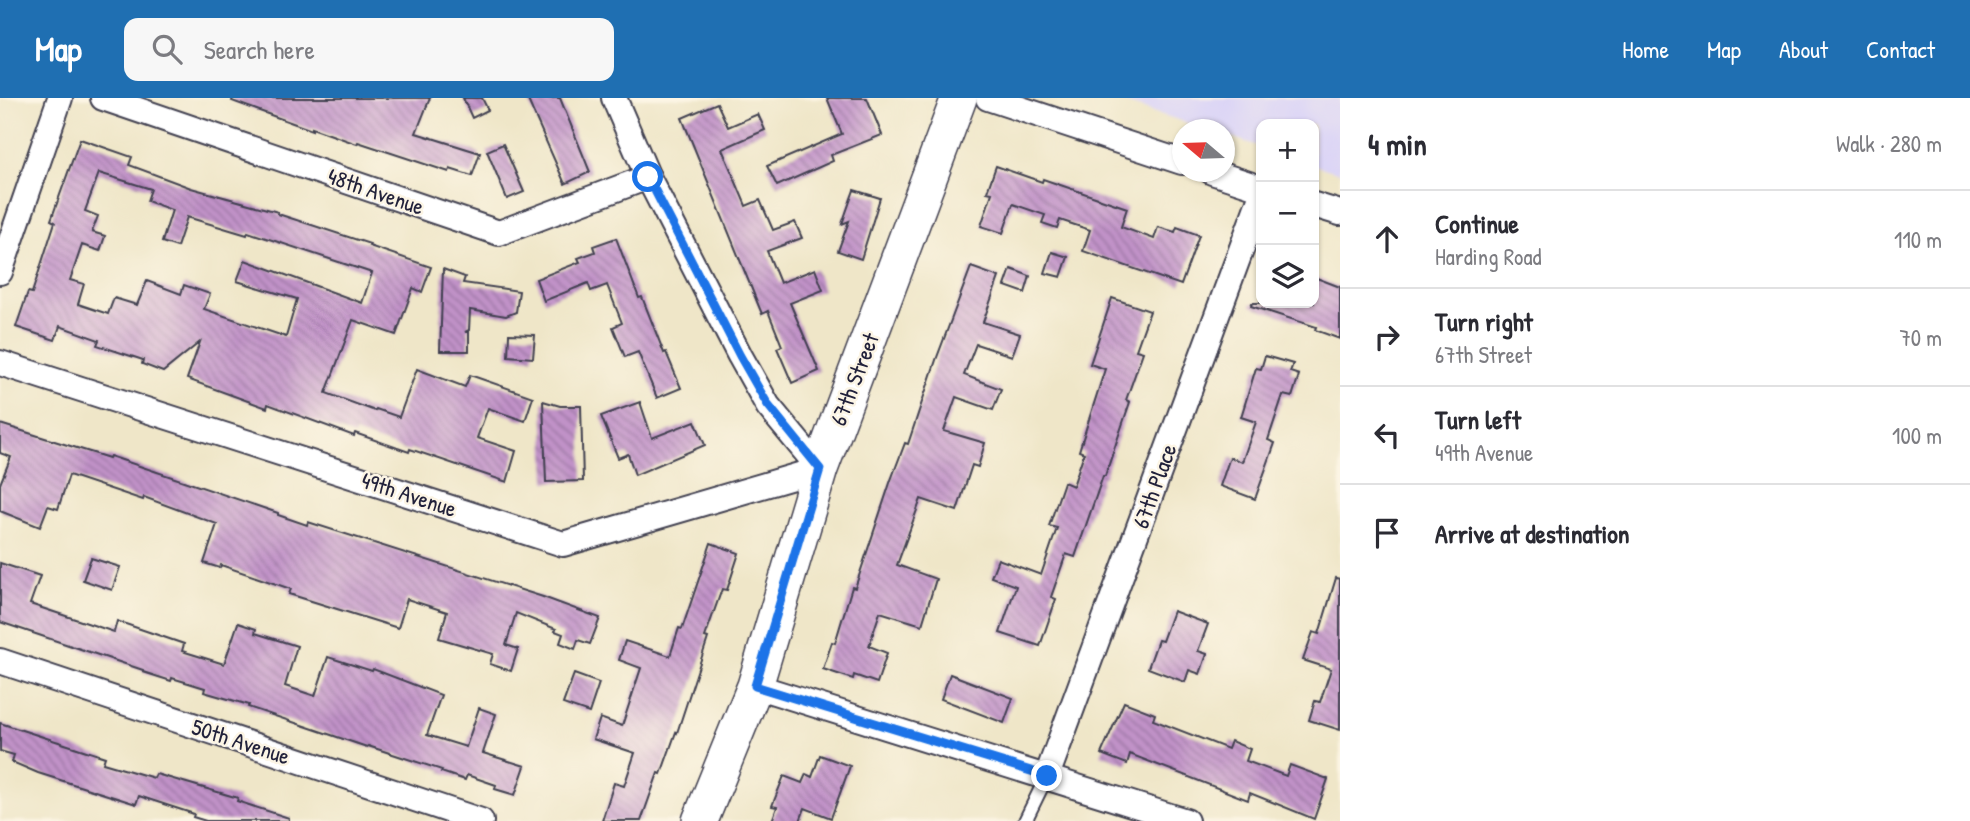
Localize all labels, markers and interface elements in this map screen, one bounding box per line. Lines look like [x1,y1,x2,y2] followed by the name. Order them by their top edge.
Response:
[124,18,614,81] search box
[35,27,82,71] text: Map
[148,30,186,68] icon: search
[204,32,315,67] text: Search here
[1622,33,1669,65] text: Home
[1707,33,1741,65] text: Map
[1779,33,1828,65] text: About
[1866,33,1935,65] text: Contact
[1172,119,1235,182] north arrow
[1256,119,1319,308] map controls
[1256,119,1319,182] button: +
[1368,124,1427,164] text: 4 min
[1836,128,1942,159] text: Walk · 280 m
[324,160,428,222] street label: 48th Avenue
[632,161,663,192] route start
[1256,182,1319,245] button: −
[1435,206,1519,241] text: Continue
[1368,220,1406,258] icon: ahead
[1894,224,1942,255] text: 110 m
[1435,241,1541,272] text: Harding Road
[1256,245,1319,308] button: layers
[1435,304,1533,339] text: Turn right
[1368,318,1406,356] icon: right
[1899,322,1942,353] text: 70 m
[822,327,886,430] street label: 67th Street
[1435,339,1532,370] text: 67th Street
[1435,402,1521,437] text: Turn left
[1368,416,1406,454] icon: left
[1892,420,1942,451] text: 100 m
[1435,437,1533,468] text: 49th Avenue
[1124,439,1184,533] street label: 67th Place
[357,464,461,524] street label: 49th Avenue
[1368,514,1406,552] icon: arrive
[1435,516,1630,551] text: Arrive at destination
[188,711,294,771] street label: 50th Avenue
[1031,760,1062,791] route end

